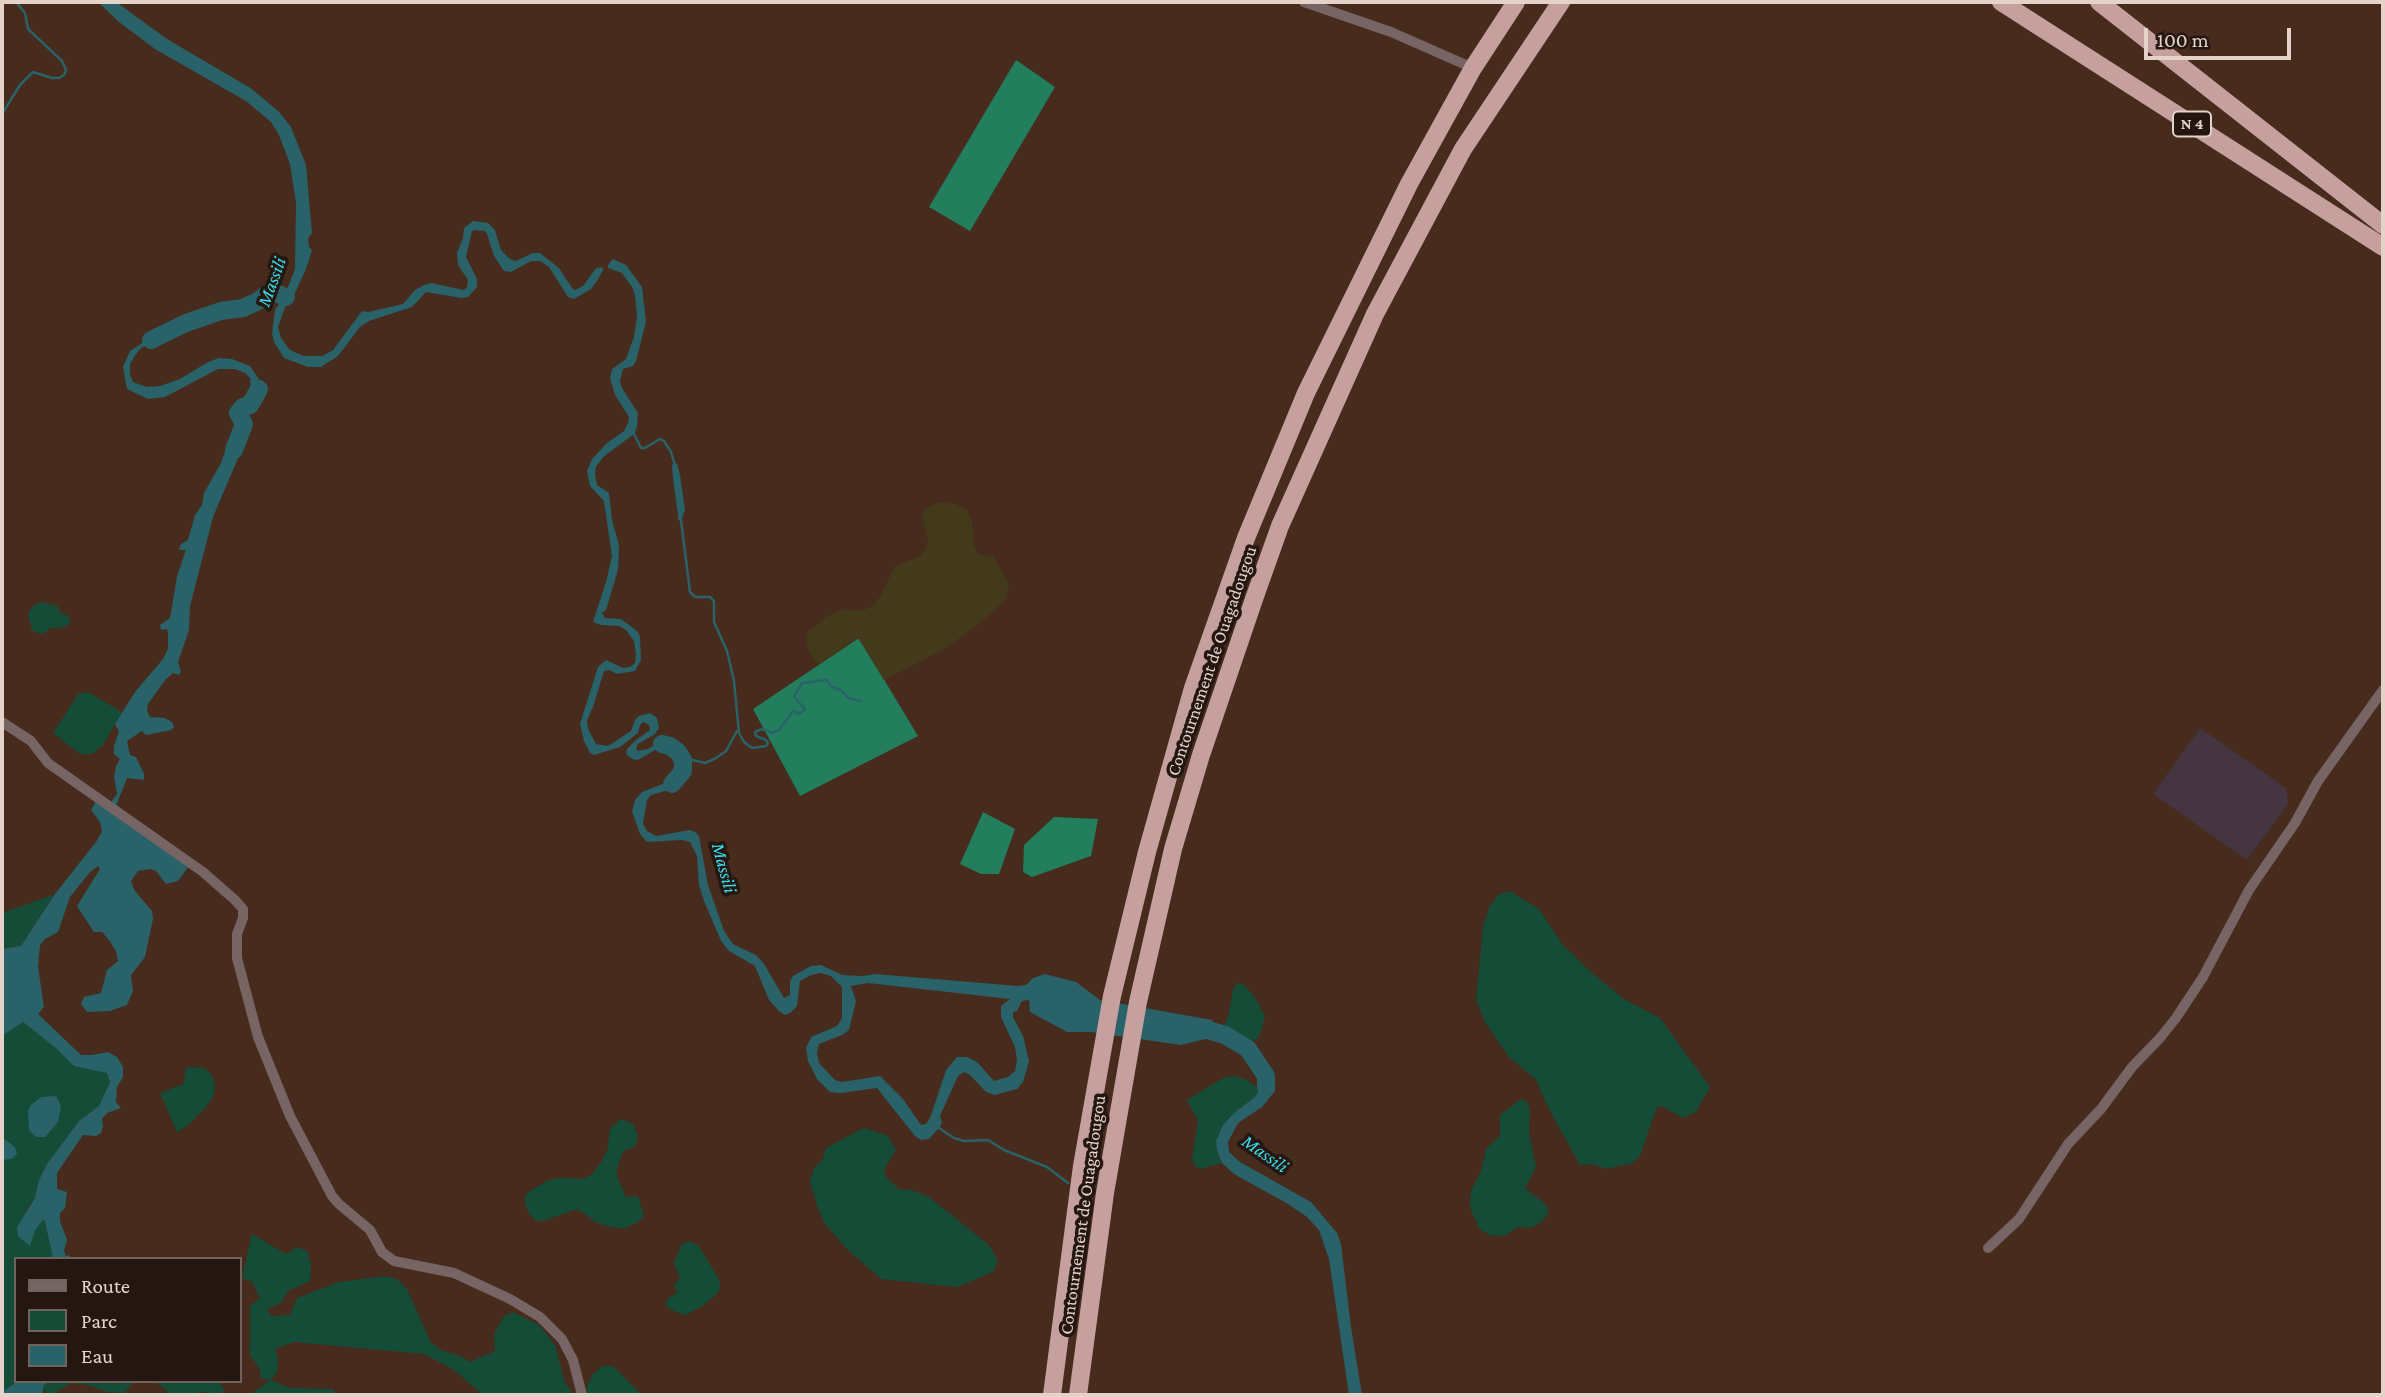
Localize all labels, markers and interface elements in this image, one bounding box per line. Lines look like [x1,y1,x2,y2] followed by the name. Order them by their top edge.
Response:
[2147,14,2294,58] scale bar
[2157,28,2209,52] text: 100 m
[2173,112,2211,136] road number: N 4
[253,254,291,310] water label: Massili
[1162,543,1262,779] street label: Contournement de Ouagadougou
[706,840,742,896] water label: Massili
[1056,1094,1110,1336] street label: Contournement de Ouagadougou
[1237,1130,1293,1178] water label: Massili
[14,1257,242,1383] legend
[81,1274,130,1298] text: Route
[81,1309,117,1333] text: Parc
[81,1344,113,1368] text: Eau

